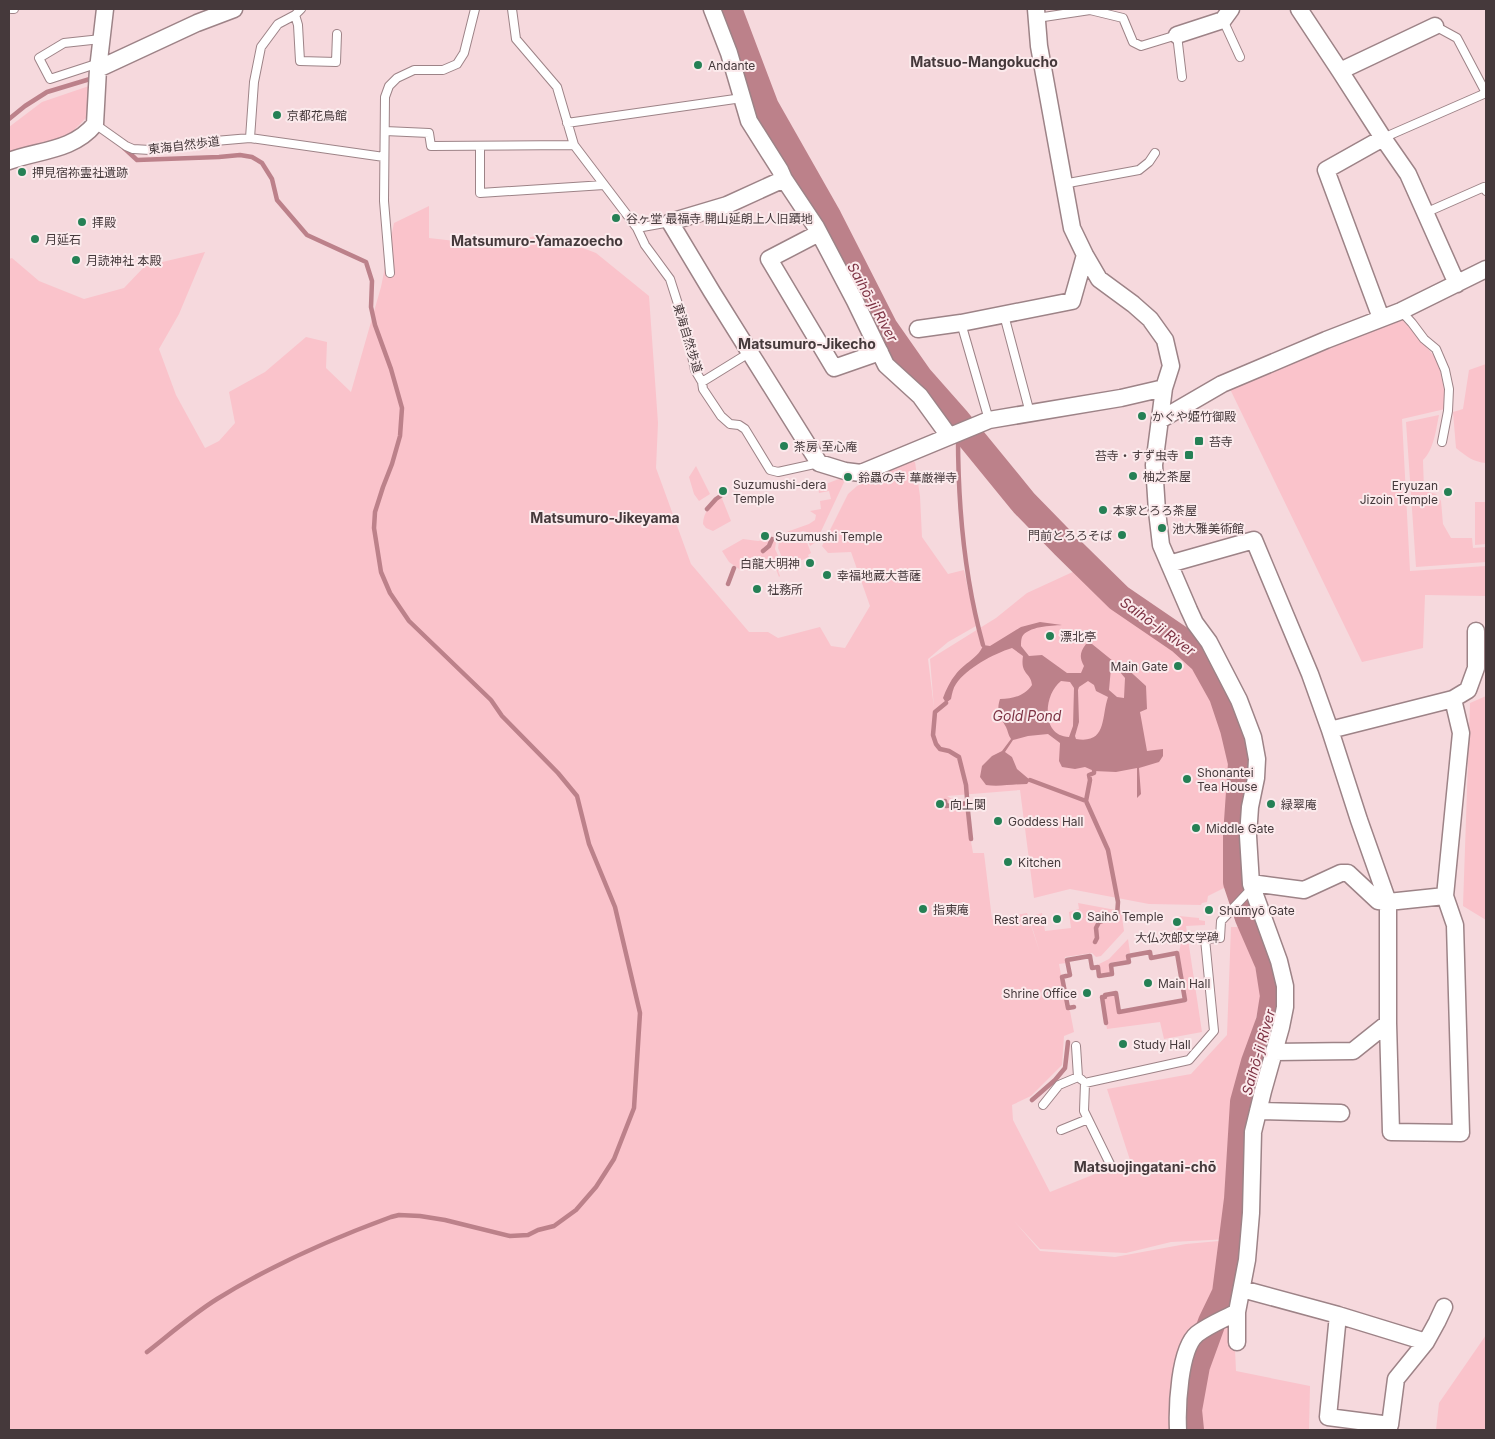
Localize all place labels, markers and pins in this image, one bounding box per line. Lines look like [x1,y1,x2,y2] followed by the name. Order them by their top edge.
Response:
[708,58,755,73] place label: Andante
[692,59,704,71] marker: Andante
[287,108,347,123] place label: 京都花鳥館
[271,109,283,121] marker: 京都花鳥館
[32,165,128,180] place label: 押見宿祢霊社遺跡
[16,166,28,178] marker: 押見宿祢霊社遺跡
[626,211,813,226] place label: 谷ヶ堂 最福寺 開山延朗上人旧蹟地
[610,212,622,224] marker: 谷ヶ堂 最福寺 開山延朗上人旧蹟地
[92,215,116,230] place label: 拝殿
[76,216,88,228] marker: 拝殿
[45,232,81,247] place label: 月延石
[29,233,41,245] marker: 月延石
[86,253,161,268] place label: 月読神社 本殿
[70,254,82,266] marker: 月読神社 本殿
[1152,409,1236,424] place label: かぐや姫竹御殿
[1136,410,1148,422] marker: かぐや姫竹御殿
[1209,434,1233,449] place label: 苔寺
[1193,435,1205,447] marker: 苔寺
[794,439,857,454] place label: 茶房 至心庵
[778,440,790,452] marker: 茶房 至心庵
[1095,448,1179,463] place label: 苔寺・すず虫寺
[1183,449,1195,461] marker: 苔寺・すず虫寺
[1143,469,1191,484] place label: 柚之茶屋
[858,470,957,485] place label: 鈴蟲の寺 華厳禅寺
[1127,470,1139,482] marker: 柚之茶屋
[842,471,854,483] marker: 鈴蟲の寺 華厳禅寺
[733,477,827,506] place label: Suzumushi-dera Temple
[1360,478,1438,507] place label: Eryuzan Jizoin Temple
[717,485,729,497] marker: Suzumushi-dera Temple
[1442,486,1454,498] marker: Eryuzan Jizoin Temple
[1113,503,1197,518] place label: 本家とろろ茶屋
[1097,504,1109,516] marker: 本家とろろ茶屋
[1172,521,1244,536] place label: 池大雅美術館
[1156,522,1168,534] marker: 池大雅美術館
[1028,528,1112,543] place label: 門前とろろそば
[775,529,882,544] place label: Suzumushi Temple
[1116,529,1128,541] marker: 門前とろろそば
[759,530,771,542] marker: Suzumushi Temple
[740,556,800,571] place label: 白龍大明神
[804,557,816,569] marker: 白龍大明神
[837,568,921,583] place label: 幸福地蔵大菩薩
[821,569,833,581] marker: 幸福地蔵大菩薩
[767,582,803,597] place label: 社務所
[751,583,763,595] marker: 社務所
[1060,629,1096,644] place label: 漂北亭
[1044,630,1056,642] marker: 漂北亭
[1111,659,1168,674] place label: Main Gate
[1172,660,1184,672] marker: Main Gate
[1197,765,1258,794] place label: Shonantei Tea House
[1181,773,1193,785] marker: Shonantei Tea House
[950,797,986,812] place label: 向上関
[1281,797,1317,812] place label: 緑翠庵
[934,798,946,810] marker: 向上関
[1265,798,1277,810] marker: 緑翠庵
[1008,814,1083,829] place label: Goddess Hall
[992,815,1004,827] marker: Goddess Hall
[1206,821,1274,836] place label: Middle Gate
[1190,822,1202,834] marker: Middle Gate
[1018,855,1061,870] place label: Kitchen
[1002,856,1014,868] marker: Kitchen
[933,902,969,917] place label: 指東庵
[917,903,929,915] marker: 指東庵
[1219,903,1295,918] place label: Shūmyō Gate
[1203,904,1215,916] marker: Shūmyō Gate
[1087,909,1164,924] place label: Saihō Temple
[1071,910,1083,922] marker: Saihō Temple
[994,912,1047,927] place label: Rest area
[1051,913,1063,925] marker: Rest area
[1171,916,1183,928] marker: 大仏次郎文学碑
[1135,930,1219,945] place label: 大仏次郎文学碑
[1158,976,1210,991] place label: Main Hall
[1142,977,1154,989] marker: Main Hall
[1003,986,1077,1001] place label: Shrine Office
[1081,987,1093,999] marker: Shrine Office
[1133,1037,1191,1052] place label: Study Hall
[1117,1038,1129,1050] marker: Study Hall

